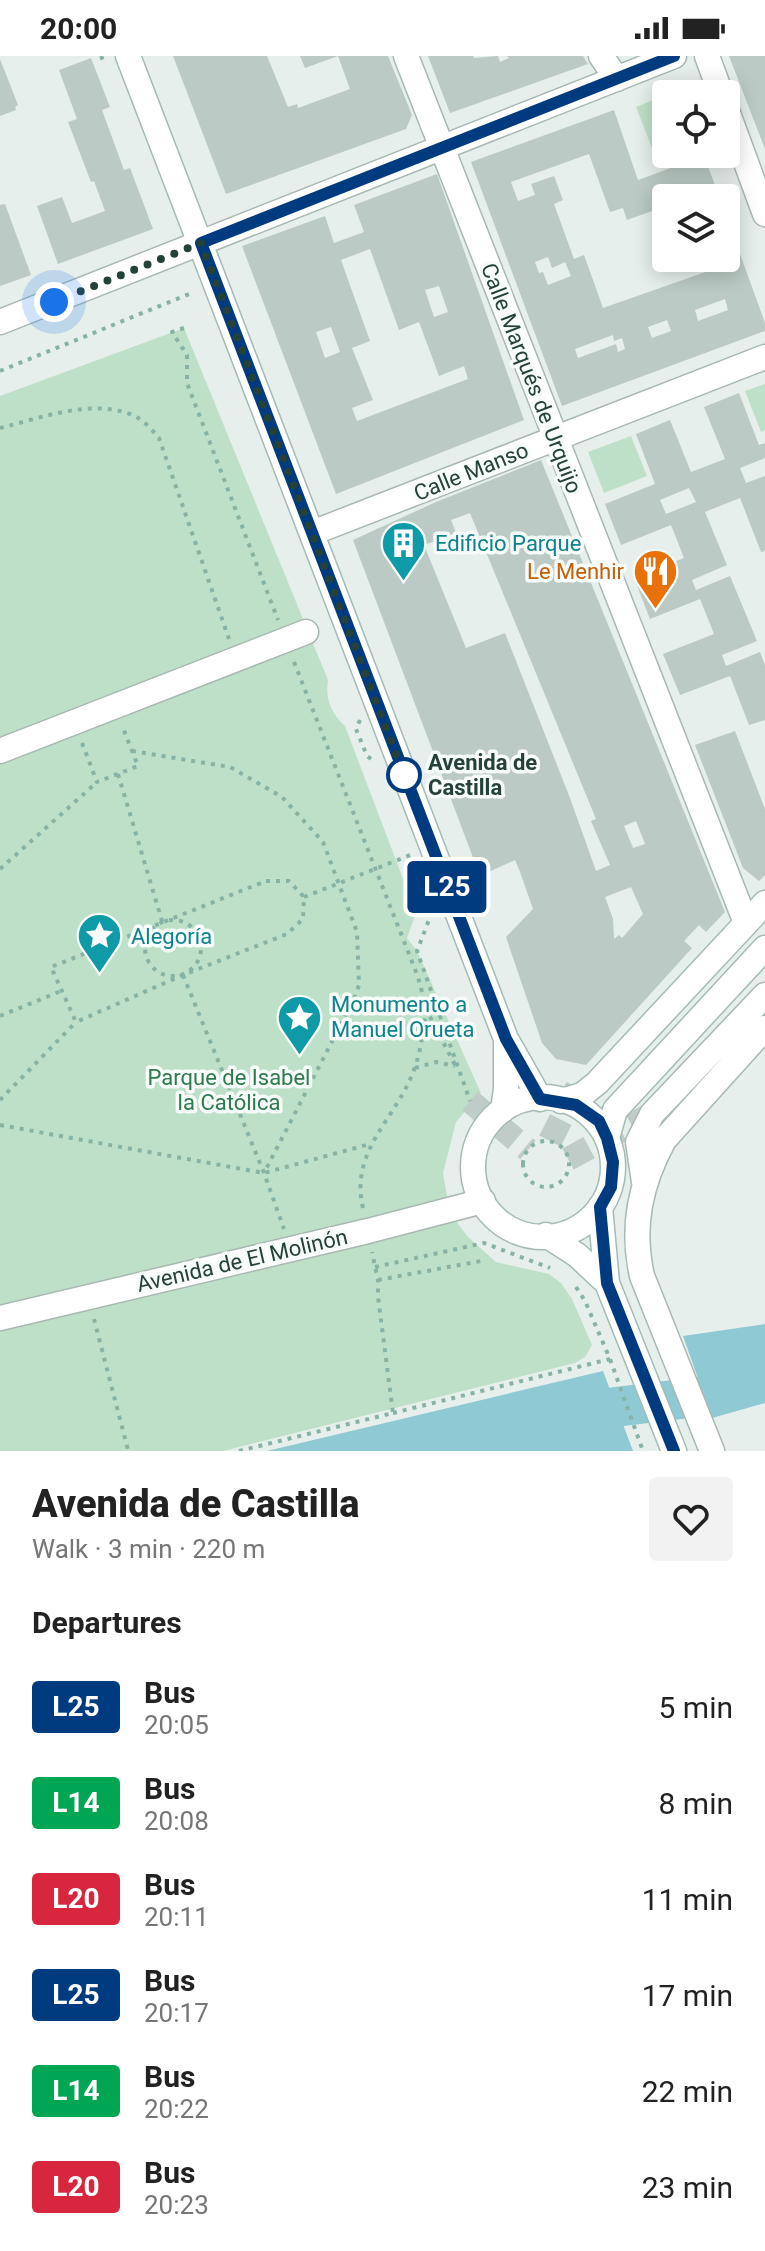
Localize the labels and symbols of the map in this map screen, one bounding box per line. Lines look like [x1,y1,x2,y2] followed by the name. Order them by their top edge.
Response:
[476,260,587,497] street label: Calle Marqués de Urquijo
[34,282,74,322] your location
[410,437,532,506] street label: Calle Manso
[380,519,428,582] building icon: Edificio Parque
[435,531,581,556] place label: Edificio Parque
[631,547,679,610] restaurant icon: Le Menhir
[527,559,625,584] place label: Le Menhir
[428,750,537,800] place label: Avenida de Castilla
[387,758,421,792] marker: Avenida de Castilla
[401,861,493,913] line badge: L25
[76,912,124,975] place icon: Alegoría
[131,924,212,949] place label: Alegoría
[331,992,474,1042] place label: Monumento a Manuel Orueta
[276,993,324,1056] place icon: Monumento a Manuel Orueta
[148,1065,310,1115] park label: Parque de Isabel la Católica
[134,1224,350,1297] street label: Avenida de El Molinón

